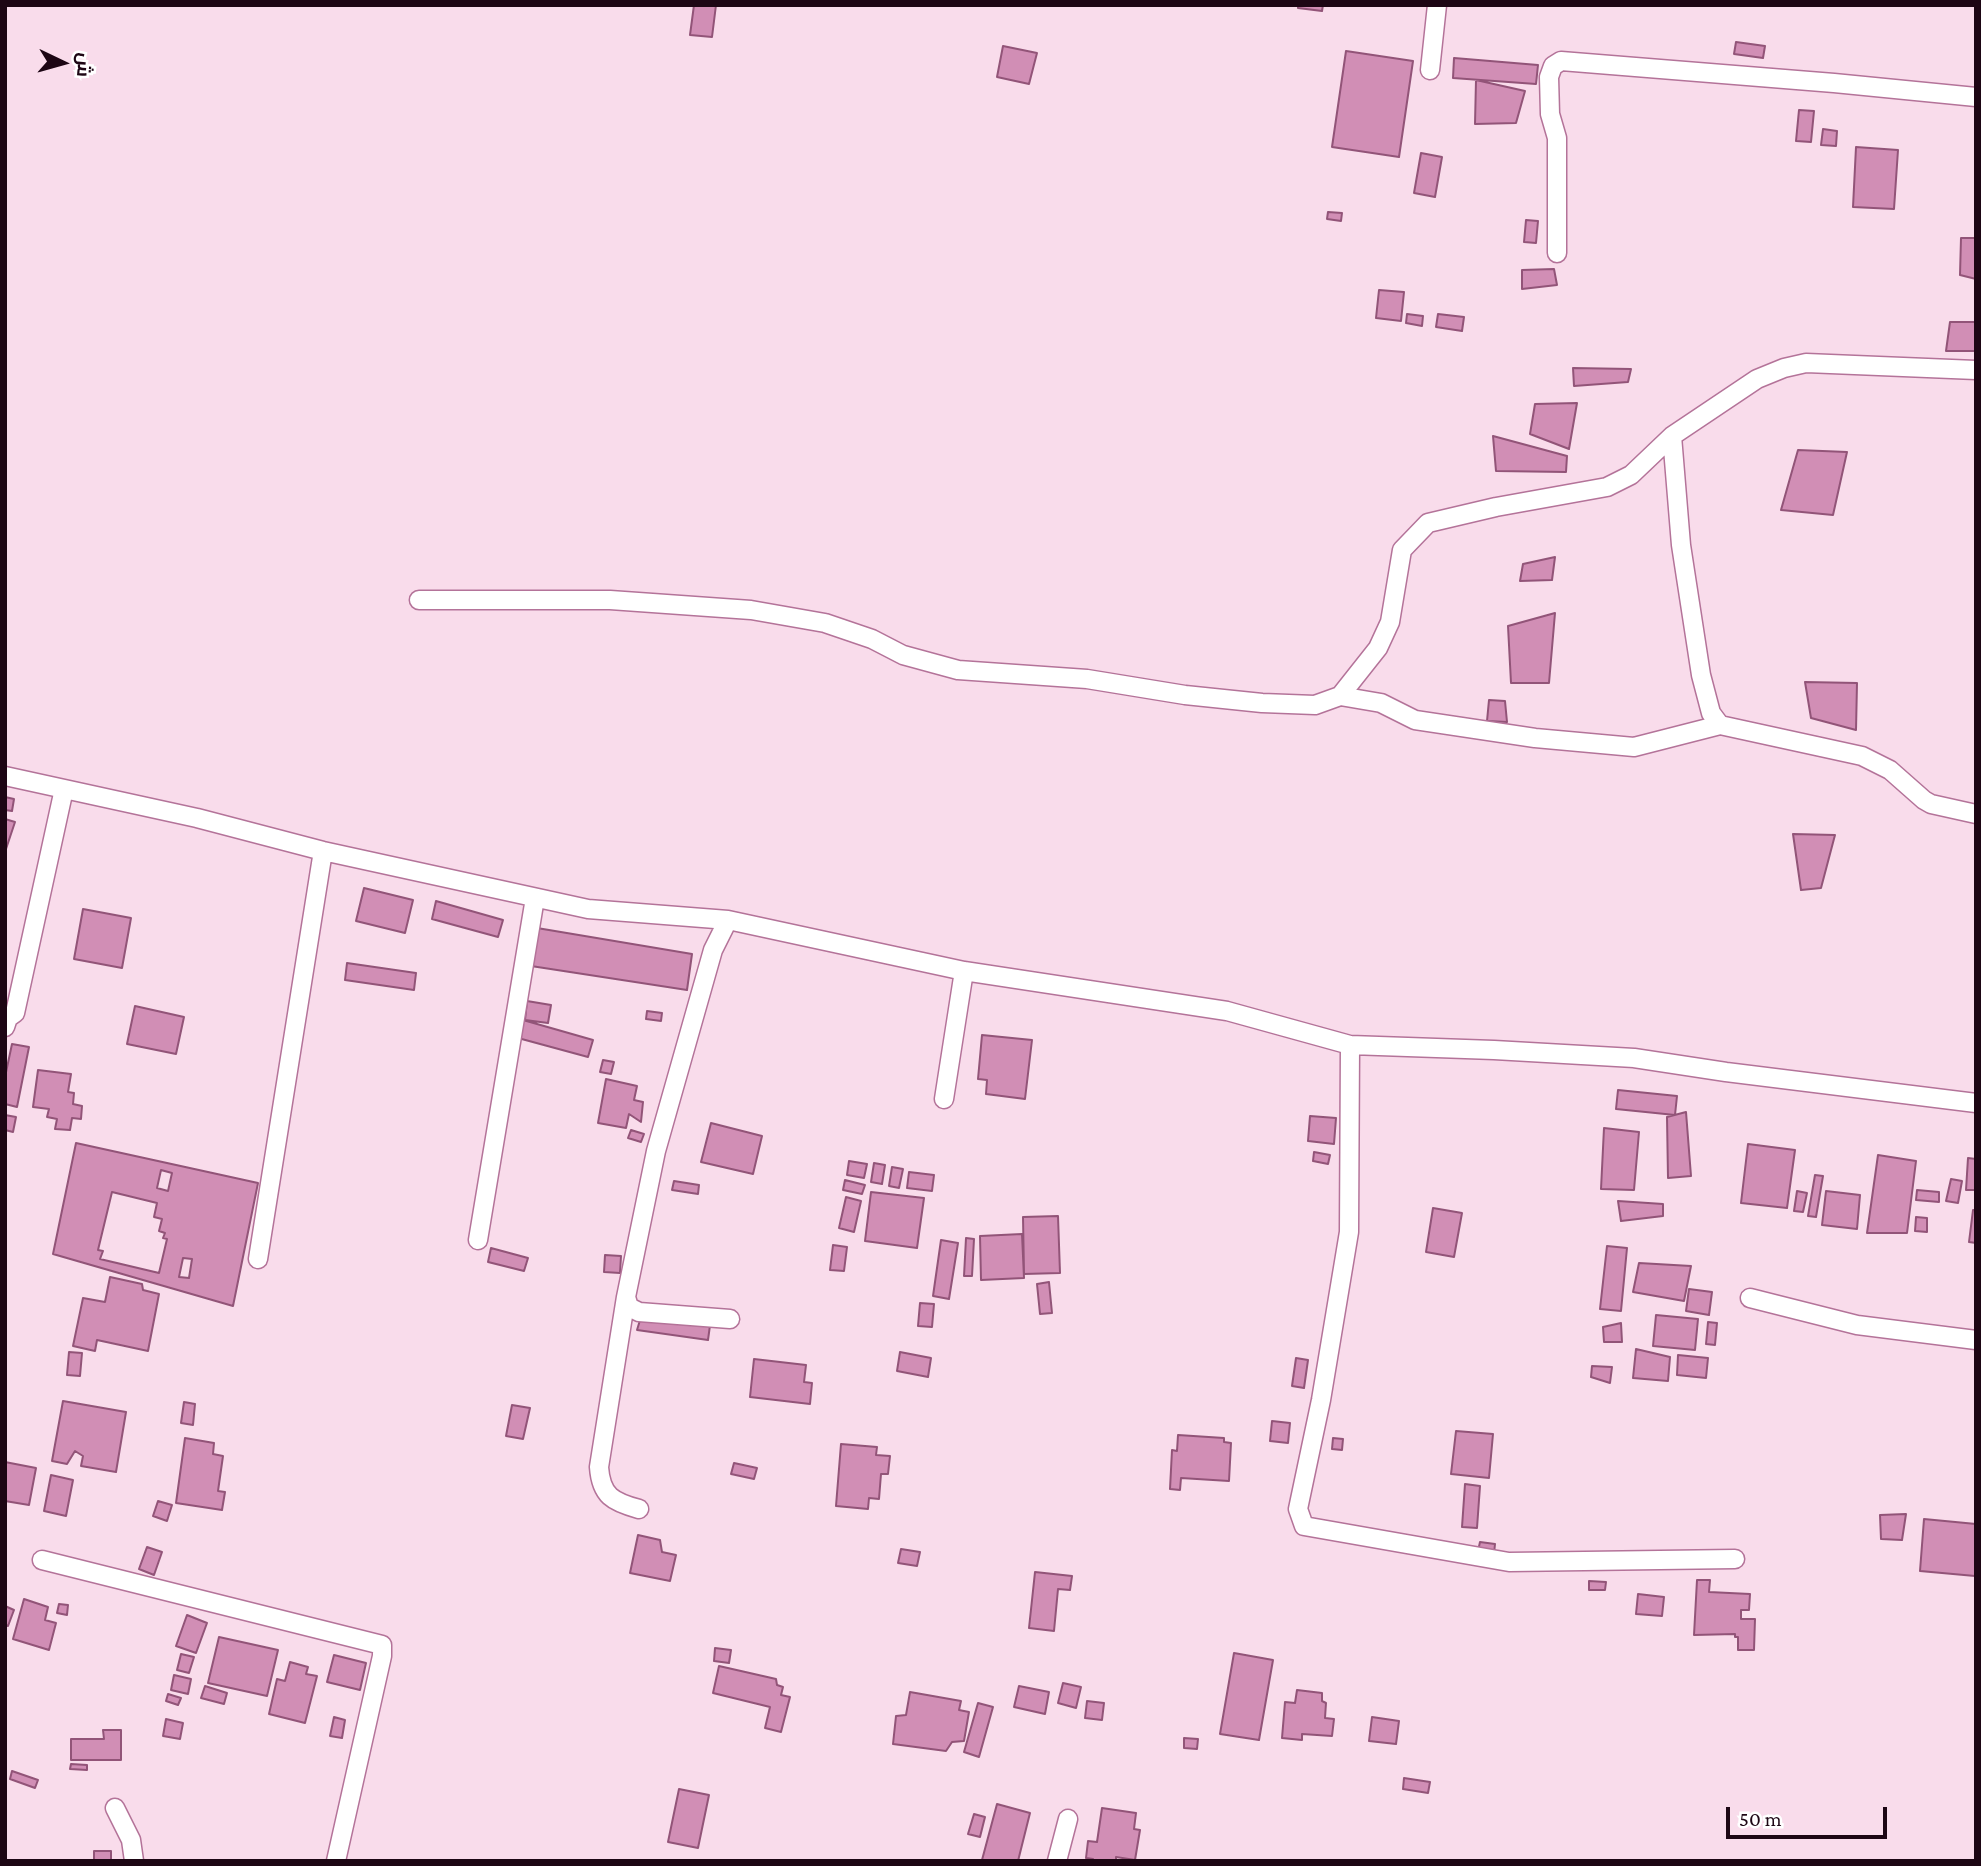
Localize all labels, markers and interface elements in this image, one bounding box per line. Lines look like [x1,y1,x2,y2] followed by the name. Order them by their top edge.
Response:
[28,28,98,98] north arrow
[73,52,96,78] text: ش
[1729,1792,1890,1836] scale bar
[1739,1807,1782,1831] text: 50 m

